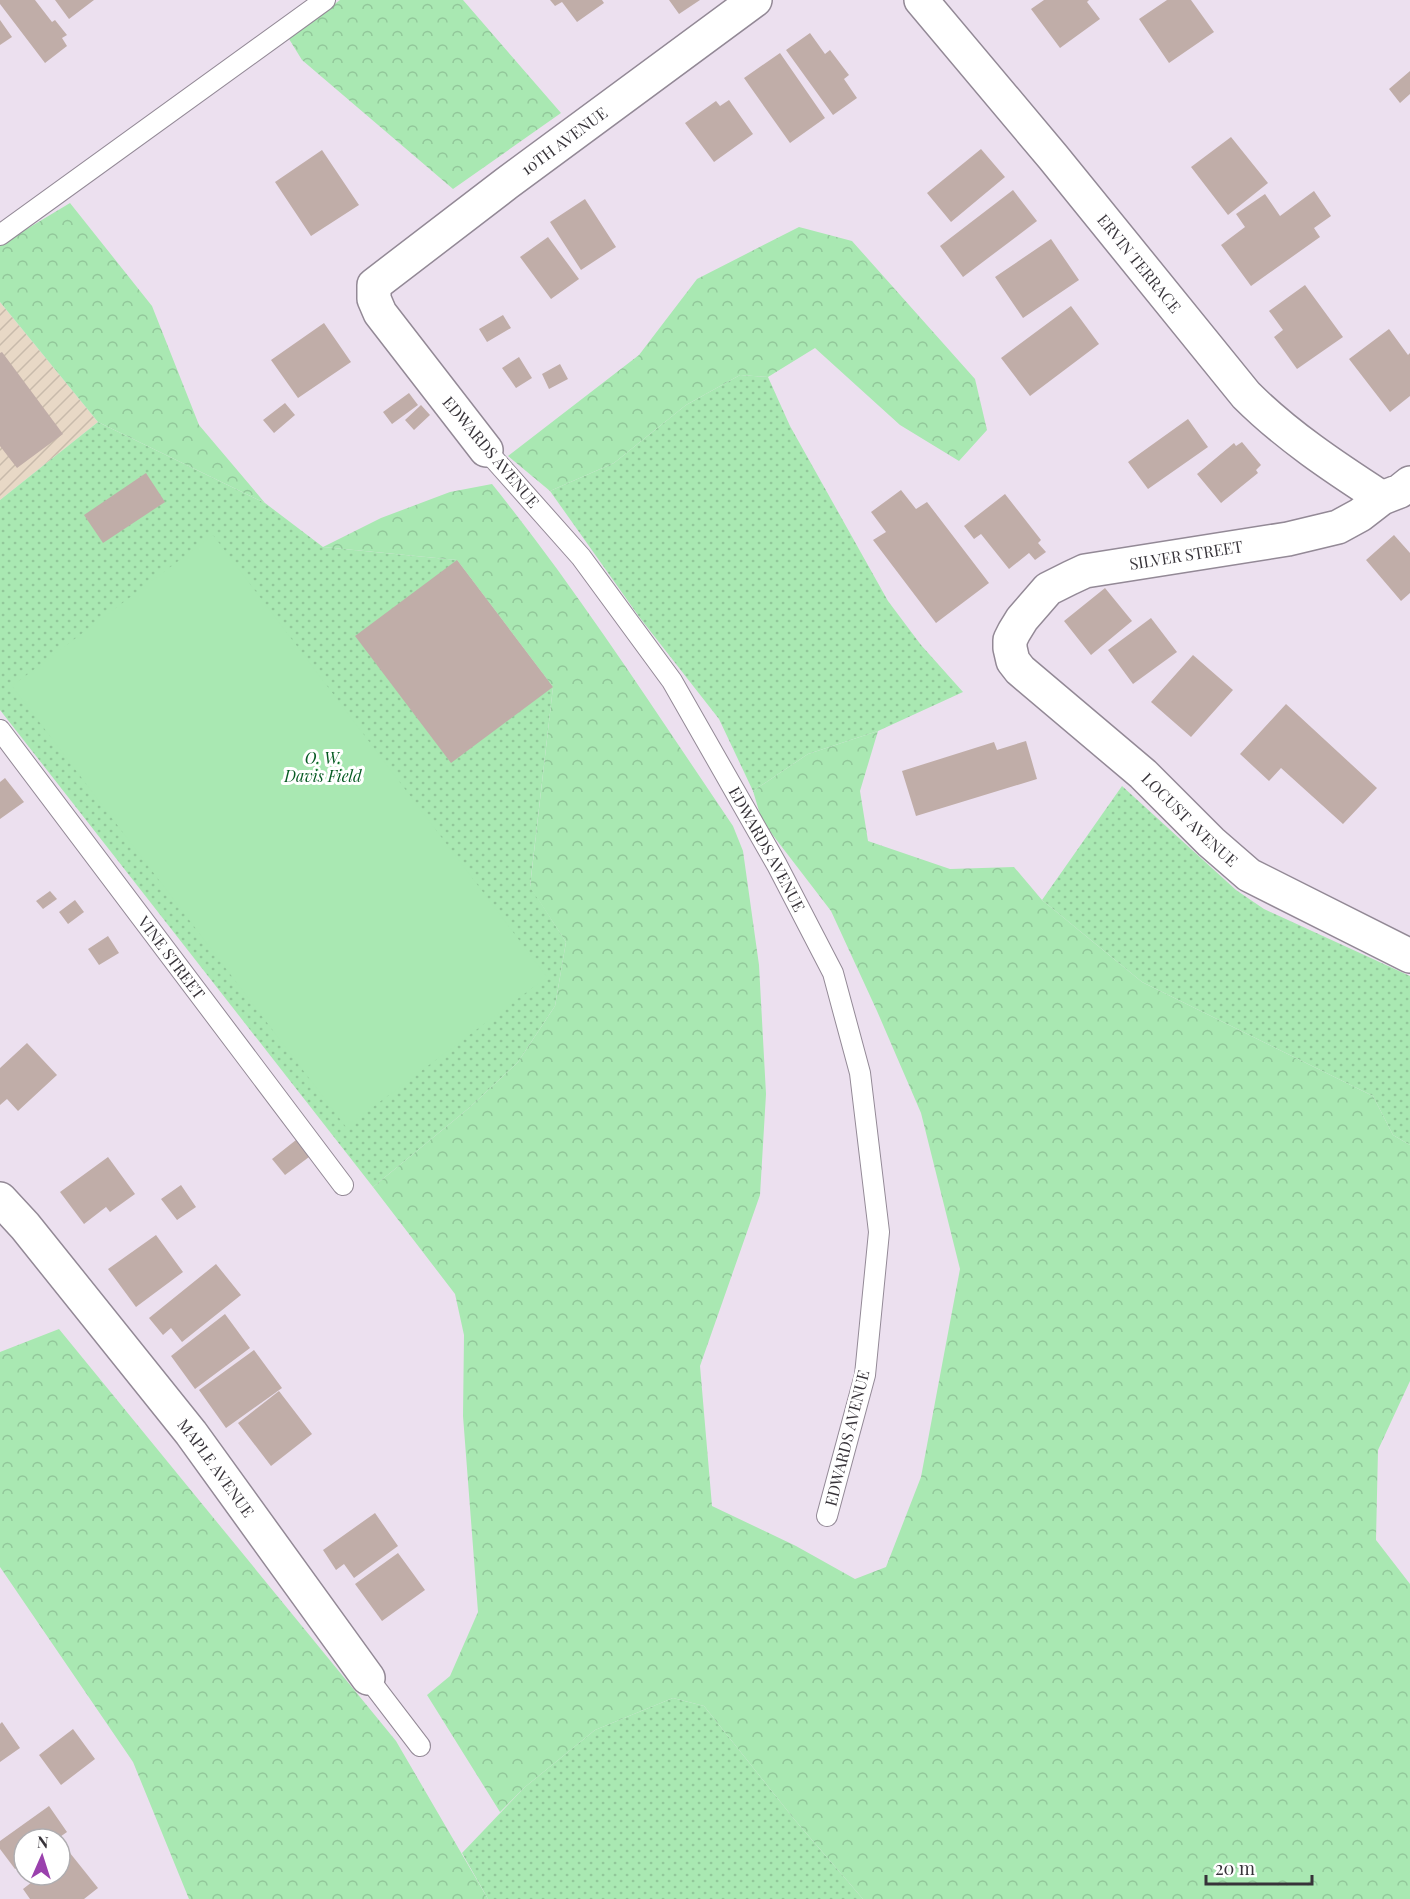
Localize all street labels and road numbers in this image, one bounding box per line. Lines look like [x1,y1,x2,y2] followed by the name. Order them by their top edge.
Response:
[516,102,611,179] street label: 10TH AVENUE
[1093,209,1186,317] street label: ERVIN TERRACE
[439,391,544,512] street label: EDWARDS AVENUE
[1128,535,1244,574] street label: SILVER STREET
[1138,768,1242,871] street label: LOCUST AVENUE
[724,783,810,915] street label: EDWARDS AVENUE
[133,911,210,1003] street label: VINE STREET
[819,1368,874,1508] street label: EDWARDS AVENUE
[173,1414,259,1521] street label: MAPLE AVENUE

